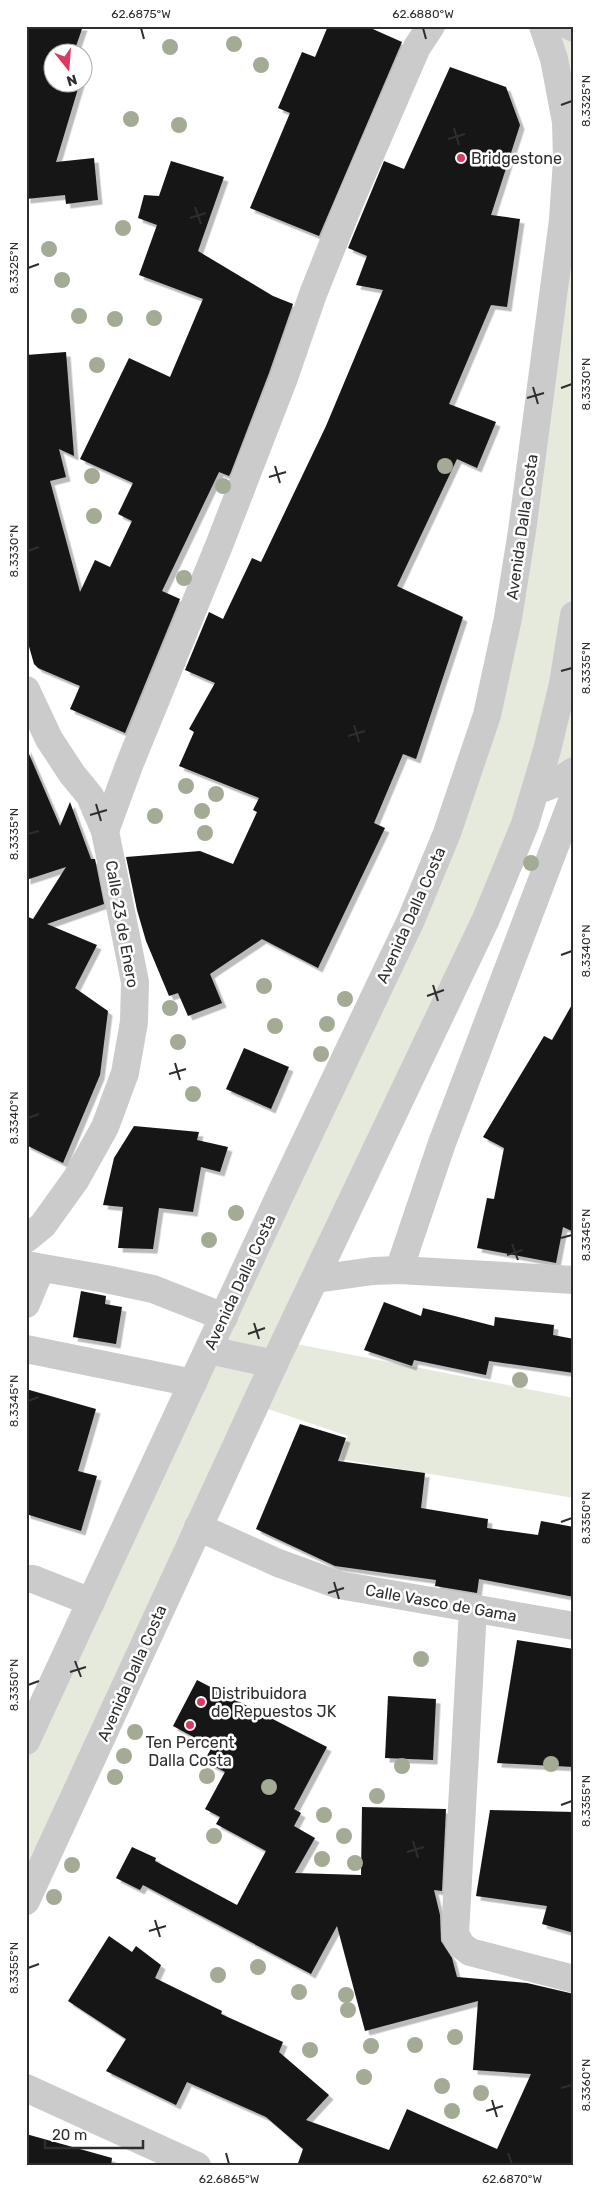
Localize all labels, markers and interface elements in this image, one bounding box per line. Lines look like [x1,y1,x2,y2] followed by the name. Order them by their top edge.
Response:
[111,7,171,21] text: 62.6875°W
[392,7,454,21] text: 62.6880°W
[42,42,92,92] north arrow
[64,70,79,90] text: N
[579,75,593,127] text: 8.3325°N
[471,149,562,168] place label: Bridgestone
[455,152,467,164] marker: Bridgestone
[7,242,21,294] text: 8.3325°N
[579,358,593,410] text: 8.3330°N
[502,453,542,601] street label: Avenida Dalla Costa
[7,525,21,577] text: 8.3330°N
[579,642,593,694] text: 8.3335°N
[7,808,21,860] text: 8.3335°N
[372,844,450,986] street label: Avenida Dalla Costa
[101,859,143,989] street label: Calle 23 de Enero
[579,924,593,978] text: 8.3340°N
[7,1091,21,1145] text: 8.3340°N
[579,1209,593,1261] text: 8.3345°N
[200,1211,280,1353] street label: Avenida Dalla Costa
[7,1375,21,1427] text: 8.3345°N
[579,1492,593,1544] text: 8.3350°N
[364,1580,518,1626] street label: Calle Vasco de Gama
[93,1602,171,1744] street label: Avenida Dalla Costa
[7,1659,21,1711] text: 8.3350°N
[211,1684,337,1721] place label: Distribuidora de Repuestos JK
[195,1696,207,1708] marker: Distribuidora de Repuestos JK
[184,1719,196,1731] marker: Ten Percent Dalla Costa
[146,1733,234,1770] place label: Ten Percent Dalla Costa
[579,1775,593,1827] text: 8.3355°N
[7,1942,21,1994] text: 8.3355°N
[579,2059,593,2111] text: 8.3360°N
[45,2117,142,2149] scale bar
[52,2126,87,2144] text: 20 m
[199,2172,260,2186] text: 62.6865°W
[482,2172,542,2186] text: 62.6870°W

